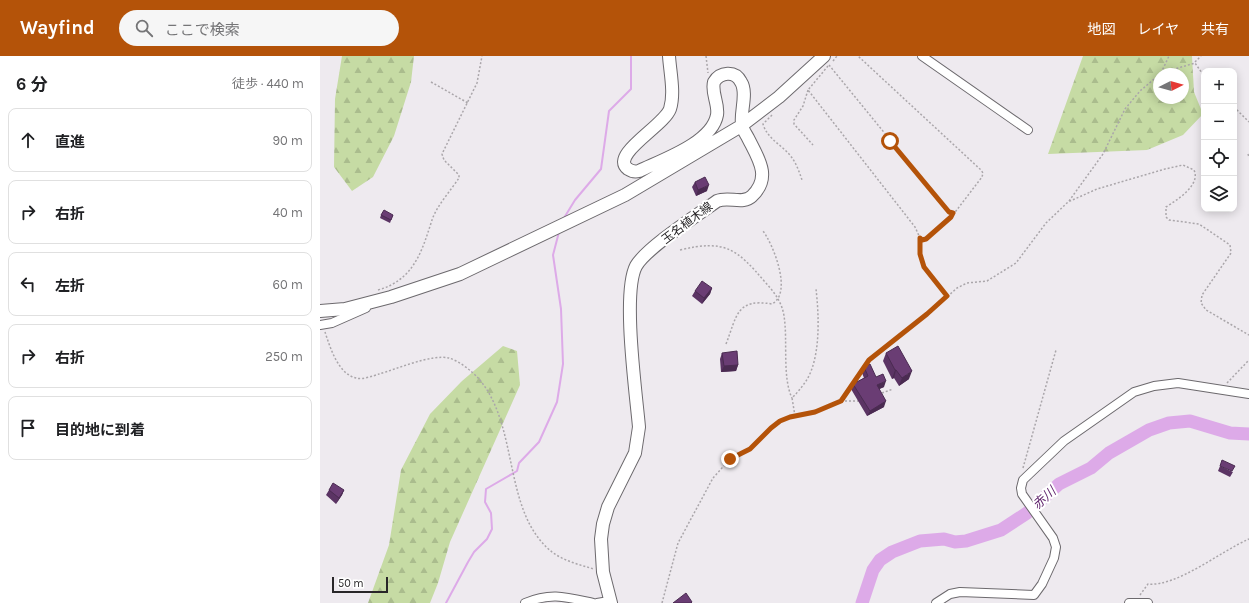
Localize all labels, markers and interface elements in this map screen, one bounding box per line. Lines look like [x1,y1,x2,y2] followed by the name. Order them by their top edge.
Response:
[119,10,399,46] search box
[20,17,95,39] text: Wayfind
[133,17,155,39] icon: search
[165,21,240,39] text: ここで検索
[1087,21,1115,38] text: 地図
[1137,21,1179,38] text: レイヤ
[1201,21,1229,38] text: 共有
[1153,68,1189,104] north arrow
[1201,68,1237,212] map controls
[1201,68,1237,104] button: +
[16,74,48,94] text: 6 分
[232,76,304,91] text: 徒歩 · 440 m
[1201,104,1237,140] button: −
[17,129,39,151] icon: ahead
[881,132,899,150] route start
[55,133,85,151] text: 直進
[272,133,303,148] text: 90 m
[1201,140,1237,176] button: locate
[1201,176,1237,212] button: layers
[659,199,715,247] street label: 玉名植木線
[17,201,39,223] icon: right
[55,205,85,223] text: 右折
[273,205,303,220] text: 40 m
[17,273,39,295] icon: left
[55,277,85,295] text: 左折
[273,277,303,292] text: 60 m
[17,345,39,367] icon: right
[55,349,85,367] text: 右折
[265,349,303,364] text: 250 m
[17,417,39,439] icon: arrive
[55,421,145,439] text: 目的地に到着
[721,450,739,468] route end
[1029,482,1060,512] water label: 赤川
[332,575,388,594] scale bar
[338,577,364,590] text: 50 m

